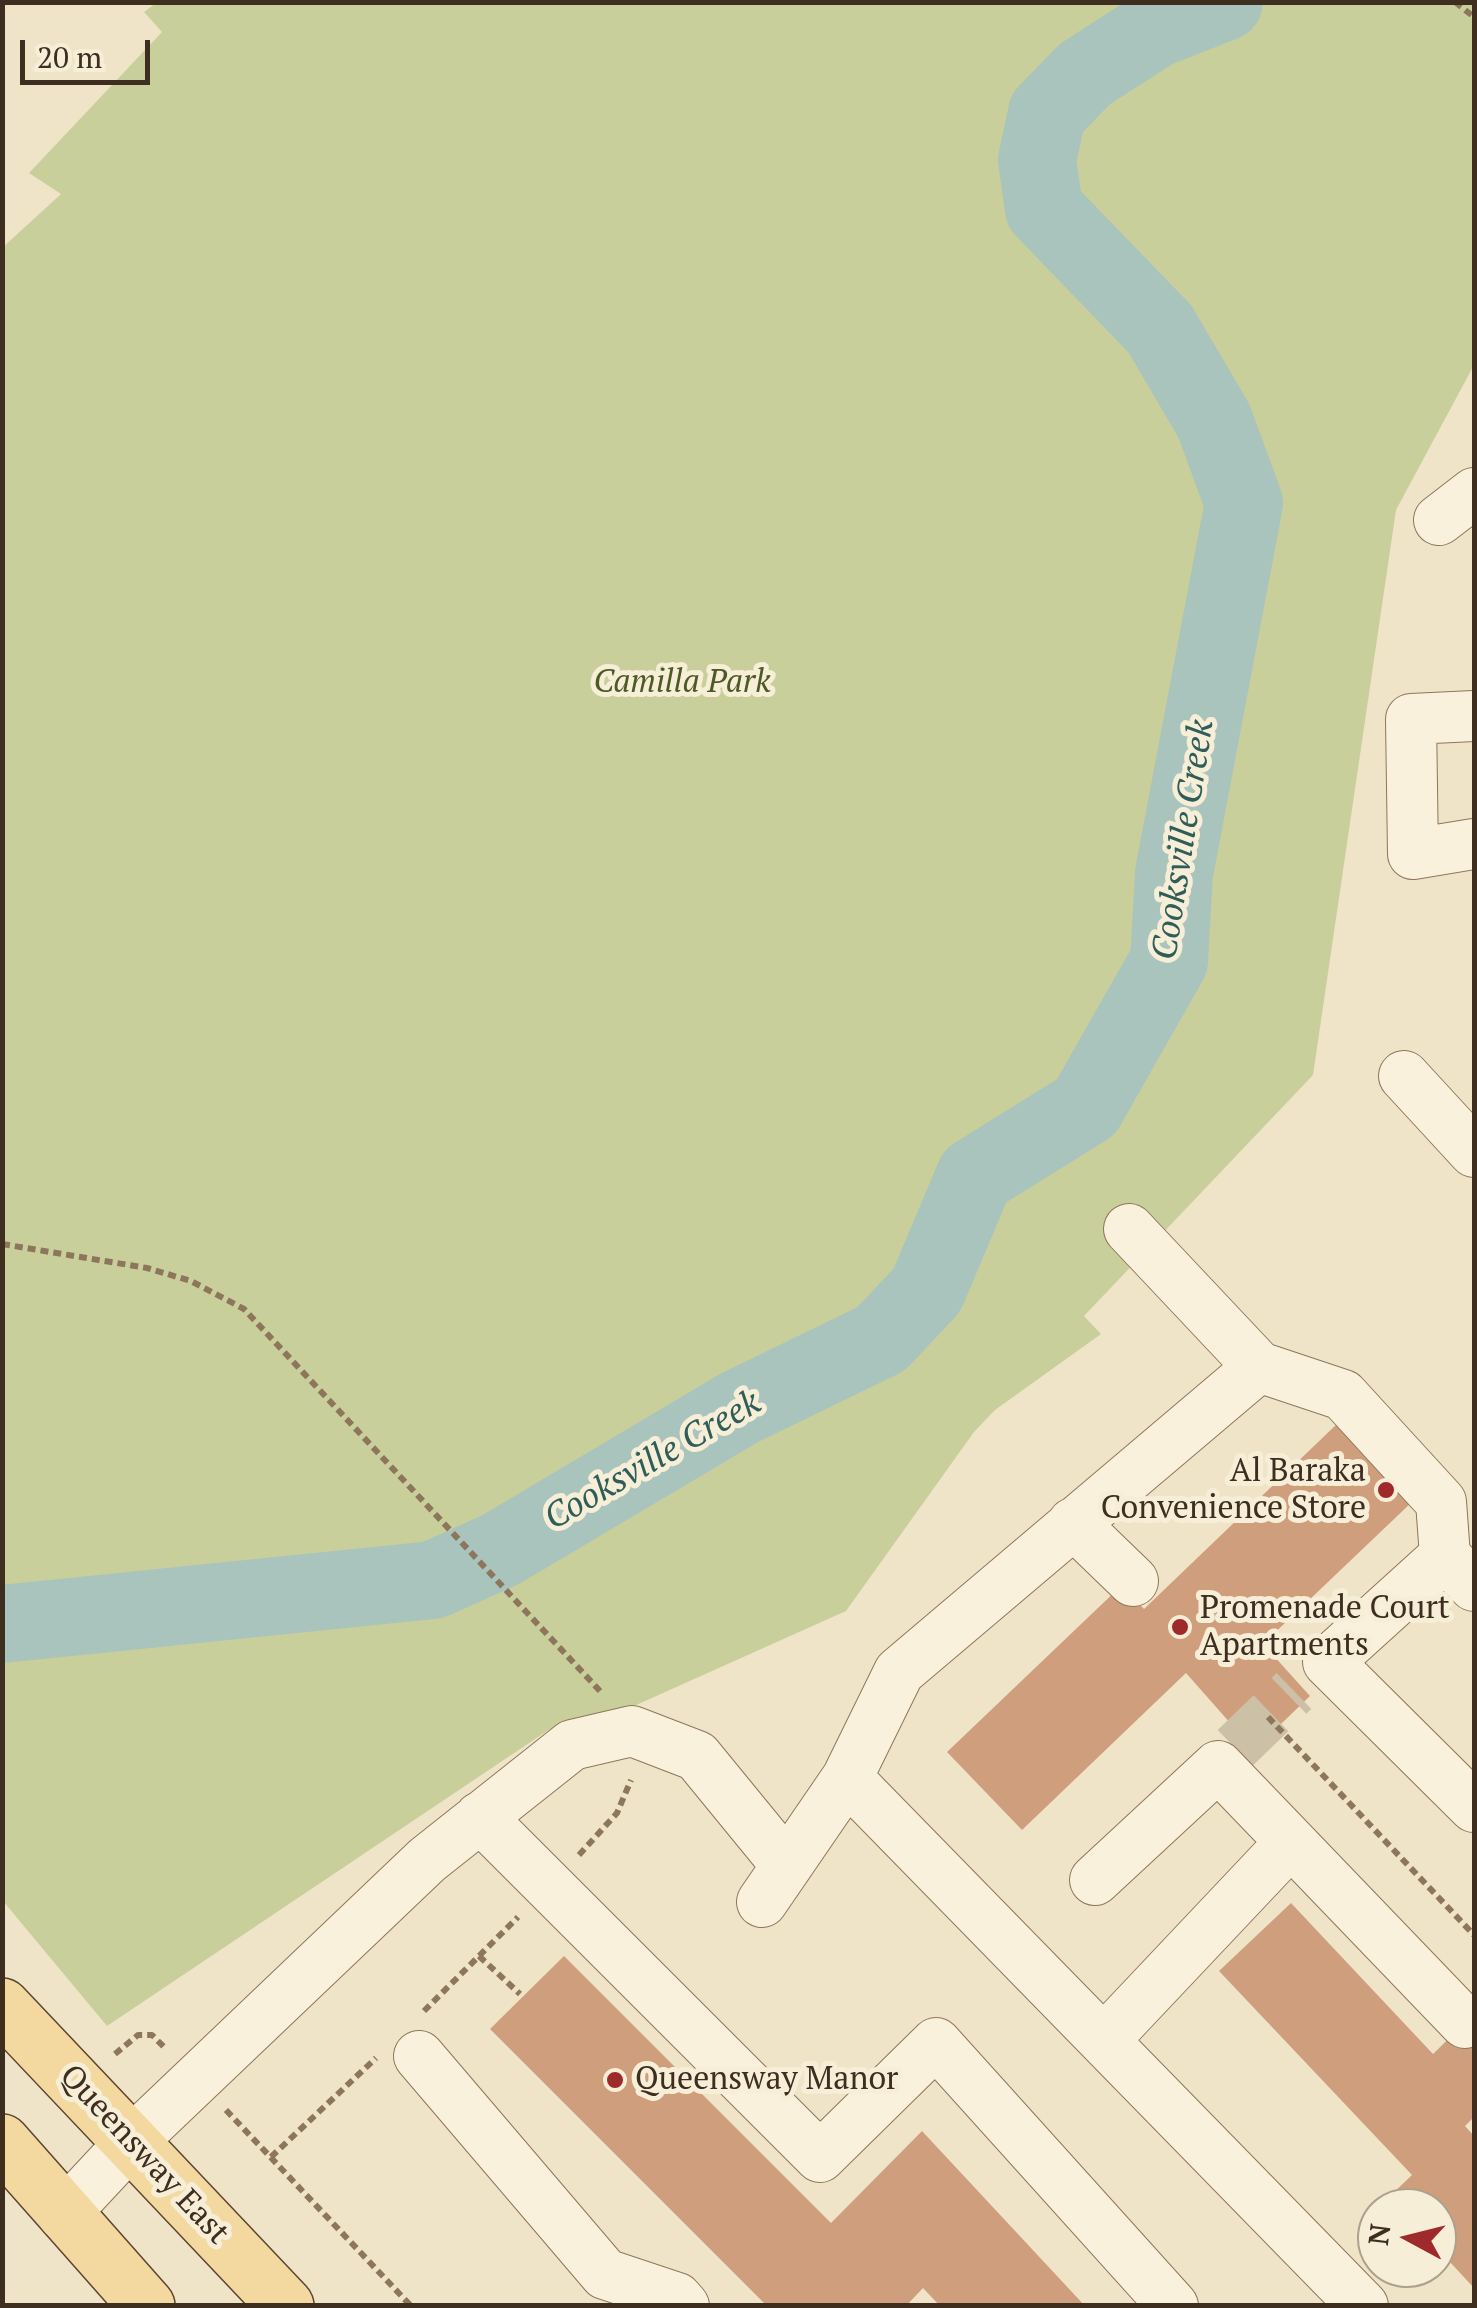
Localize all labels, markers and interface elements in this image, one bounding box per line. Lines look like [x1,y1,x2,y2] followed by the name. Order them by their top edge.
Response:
[25,20,155,82] scale bar
[37,37,102,77] text: 20 m
[593,664,771,702] park label: Camilla Park
[1144,717,1224,963] water label: Cooksville Creek
[538,1382,768,1540] water label: Cooksville Creek
[1101,1453,1366,1528] place label: Al Baraka Convenience Store
[1375,1479,1397,1501] marker: Al Baraka Convenience Store
[1200,1590,1450,1665] place label: Promenade Court Apartments
[1169,1616,1191,1638] marker: Promenade Court Apartments
[51,2057,237,2253] street label: Queensway East
[635,2061,898,2099] place label: Queensway Manor
[604,2069,626,2091] marker: Queensway Manor
[1357,2188,1457,2288] north arrow
[1359,2222,1398,2247] text: N

